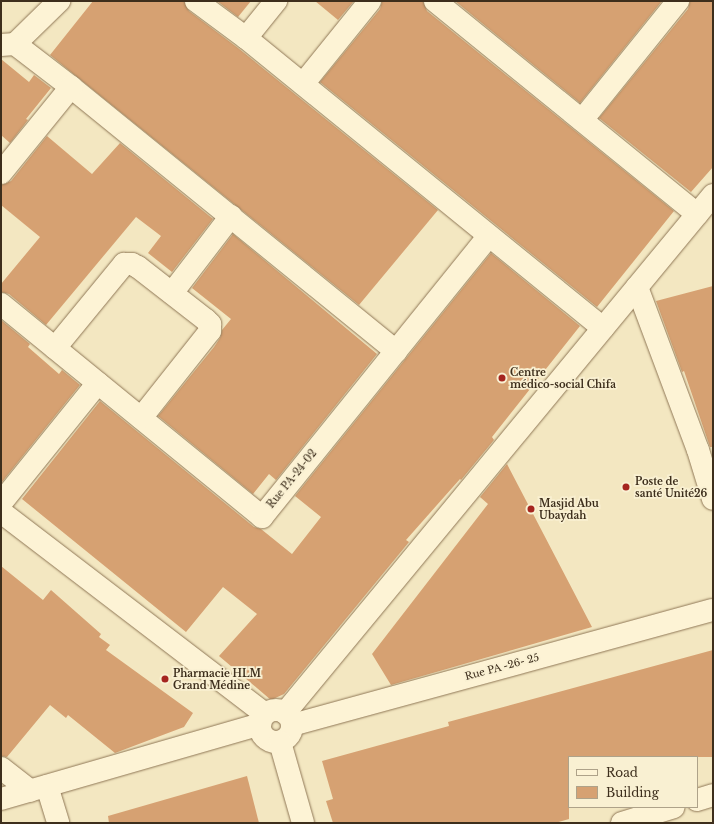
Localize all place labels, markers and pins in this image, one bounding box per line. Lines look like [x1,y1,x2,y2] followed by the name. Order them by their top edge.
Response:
[510,366,616,390] place label: Centre médico-social Chifa
[497,373,507,383] marker: Centre médico-social Chifa
[635,475,707,498] place label: Poste de santé Unité26
[620,481,632,493] marker: Poste de santé Unité26
[539,497,599,520] place label: Masjid Abu Ubaydah
[526,504,536,514] marker: Masjid Abu Ubaydah
[173,667,261,690] place label: Pharmacie HLM Grand Médine
[160,674,170,684] marker: Pharmacie HLM Grand Médine

